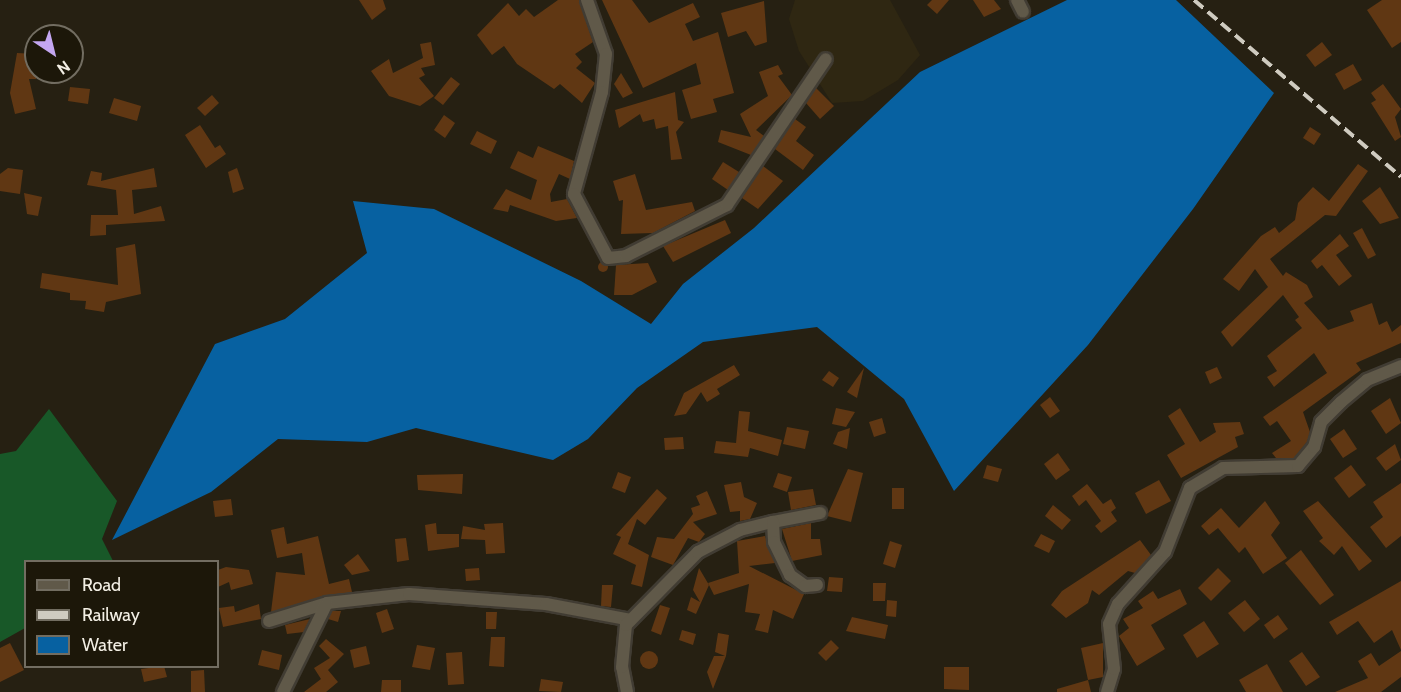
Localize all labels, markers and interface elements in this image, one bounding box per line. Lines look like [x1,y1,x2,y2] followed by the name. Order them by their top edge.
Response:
[24,24,84,84] north arrow
[53,56,74,79] text: N
[24,560,219,668] legend
[82,574,121,596] text: Road
[82,604,140,626] text: Railway
[82,634,128,656] text: Water

